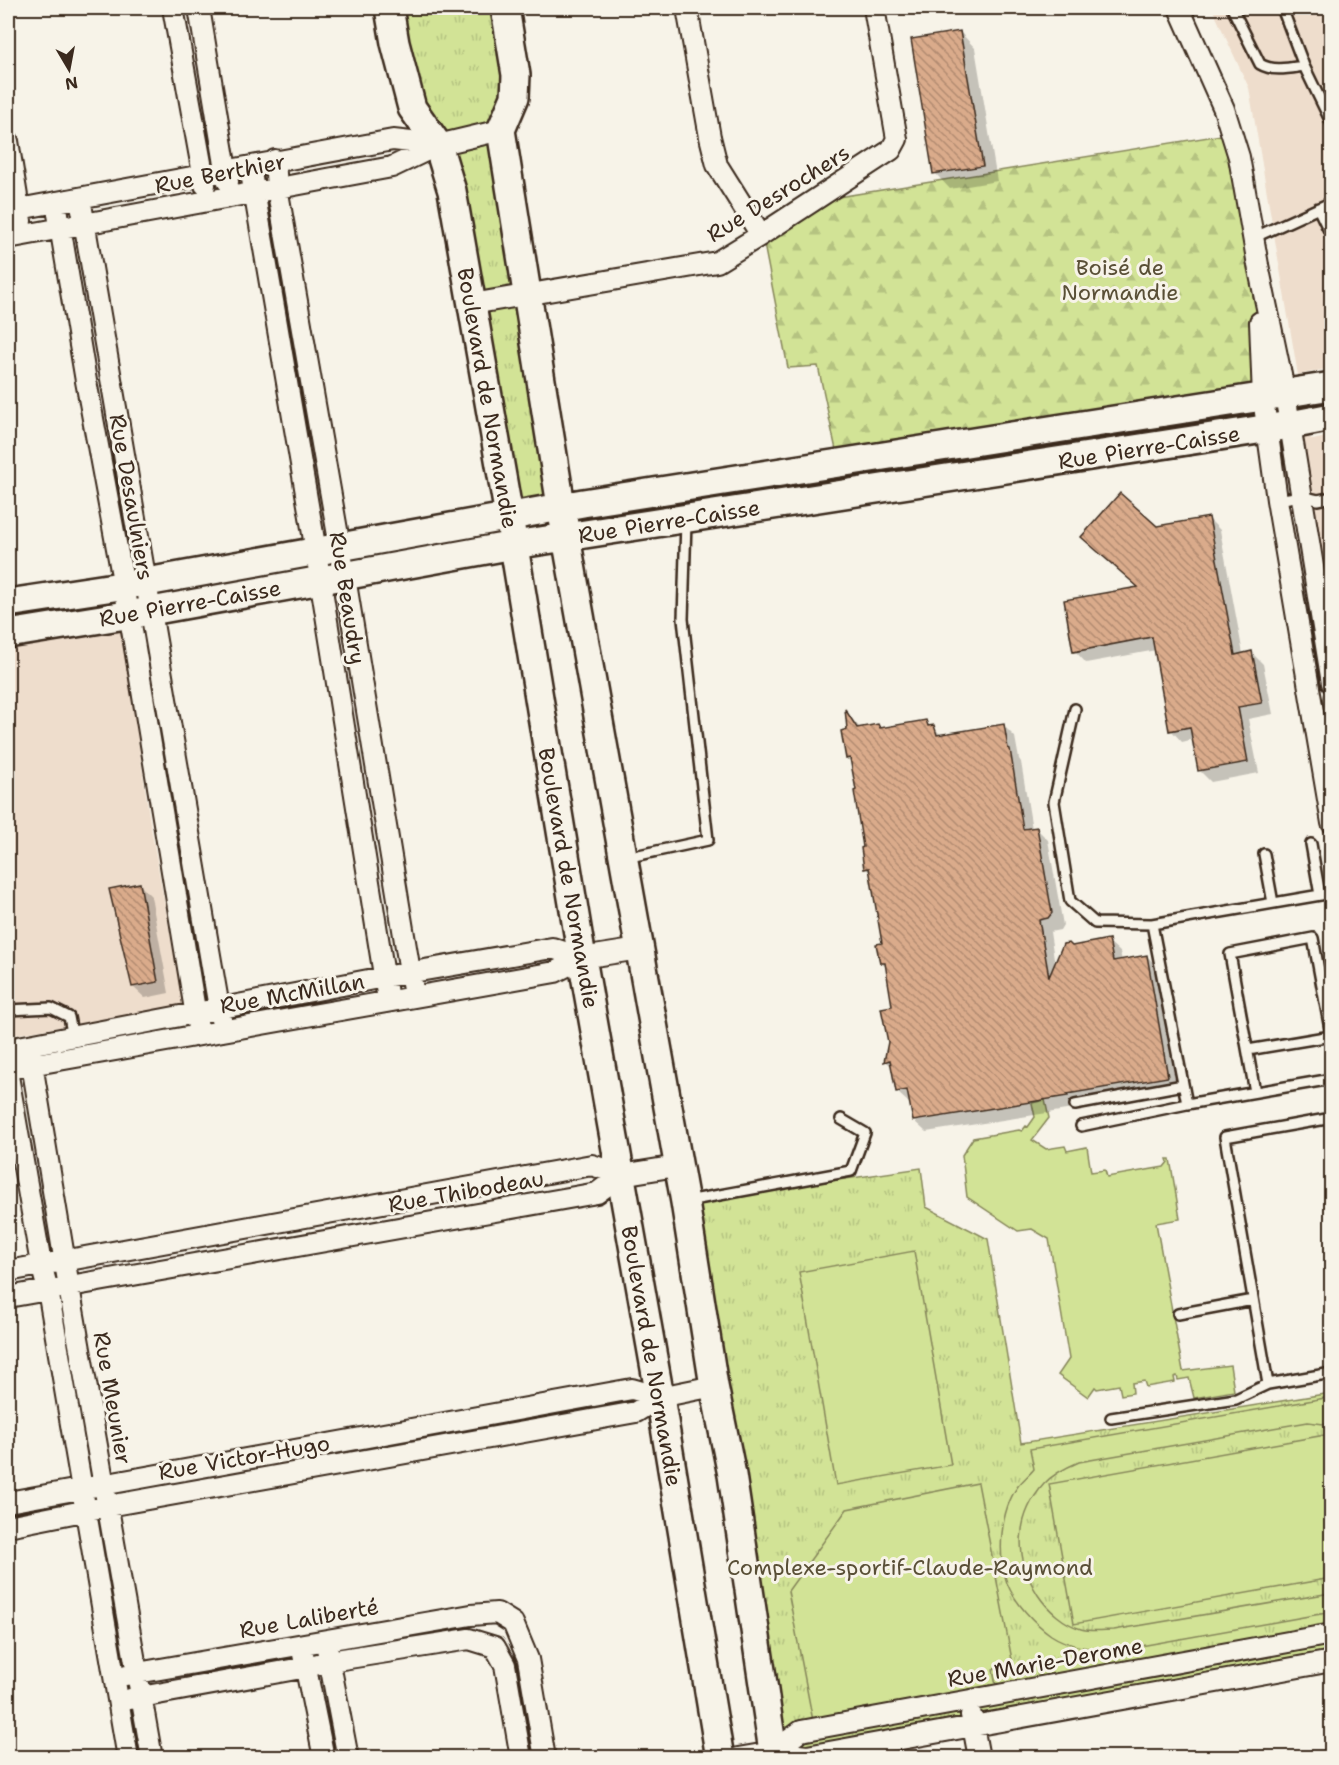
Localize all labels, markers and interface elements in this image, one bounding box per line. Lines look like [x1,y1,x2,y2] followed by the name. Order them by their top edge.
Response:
[39,39,99,99] north arrow
[63,72,80,95] text: N
[701,138,855,249] street label: Rue Desrochers
[152,147,288,200] street label: Rue Berthier
[1061,253,1179,307] park label: Boisé de Normandie
[450,265,525,531] street label: Boulevard de Normandie
[103,412,160,583] street label: Rue Desaulniers
[1056,419,1242,476] street label: Rue Pierre-Caisse
[576,493,762,550] street label: Rue Pierre-Caisse
[323,529,372,667] street label: Rue Beaudry
[97,573,283,634] street label: Rue Pierre-Caisse
[531,745,606,1011] street label: Boulevard de Normandie
[218,967,367,1020] street label: Rue McMillan
[386,1164,546,1219] street label: Rue Thibodeau
[614,1223,689,1489] street label: Boulevard de Normandie
[87,1329,138,1467] street label: Rue Meunier
[156,1428,332,1487] street label: Rue Victor-Hugo
[727,1553,1093,1582] park label: Complexe-sportif-Claude-Raymond
[237,1592,381,1645] street label: Rue Laliberté
[945,1631,1145,1694] street label: Rue Marie-Derome

